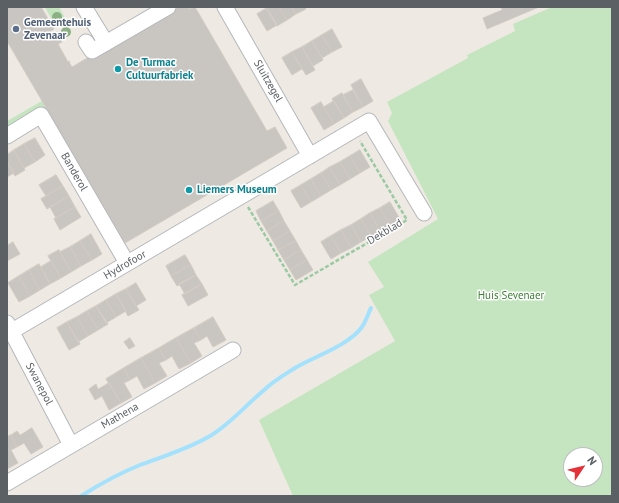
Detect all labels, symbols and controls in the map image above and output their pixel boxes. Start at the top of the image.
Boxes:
place label: Gemeentehuis Zevenaar [24,16,91,42]
marker: Gemeentehuis Zevenaar [11,24,21,34]
place label: De Turmac Cultuurfabriek [126,56,193,82]
street label: Sluitzegel [251,58,285,104]
marker: De Turmac Cultuurfabriek [113,64,123,74]
street label: Banderol [58,150,90,194]
place label: Liemers Museum [197,183,277,197]
marker: Liemers Museum [184,185,194,195]
street label: Dekblad [365,216,405,248]
street label: Hydrofoor [101,248,149,282]
park label: Huis Sevenaer [478,289,544,303]
street label: Swanepol [22,361,56,407]
street label: Mathena [99,400,141,432]
north arrow [563,447,603,487]
text: N [584,454,600,468]

